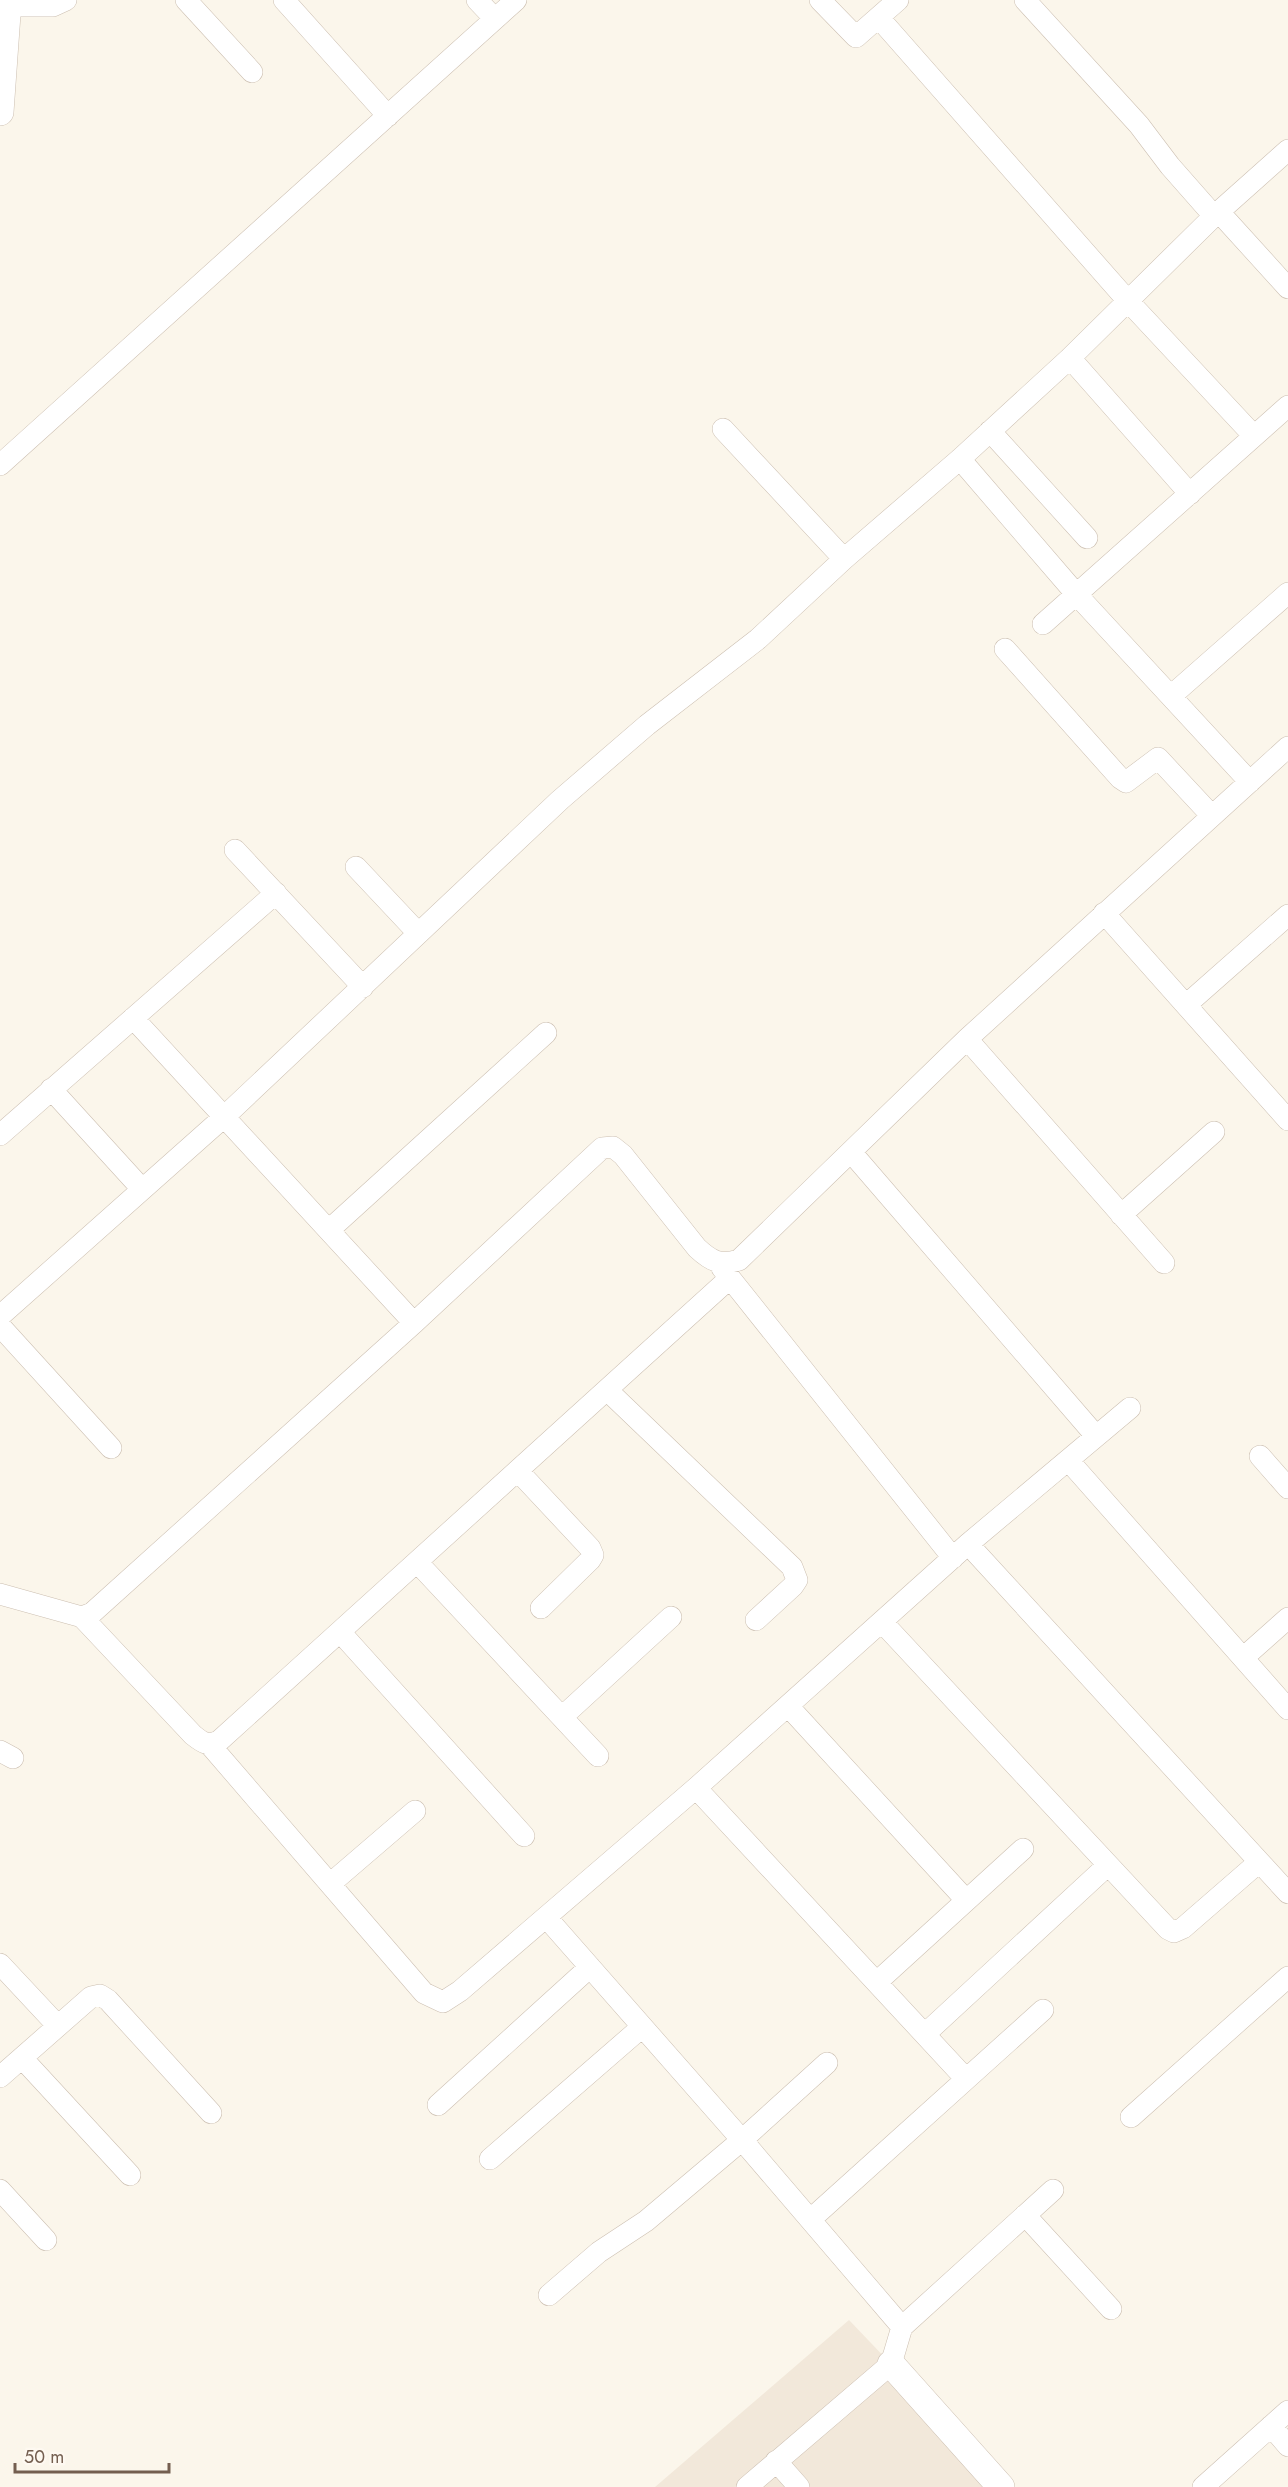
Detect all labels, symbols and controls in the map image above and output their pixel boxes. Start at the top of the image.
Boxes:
scale bar [15,2436,170,2474]
text: 50 m [24,2444,64,2470]

